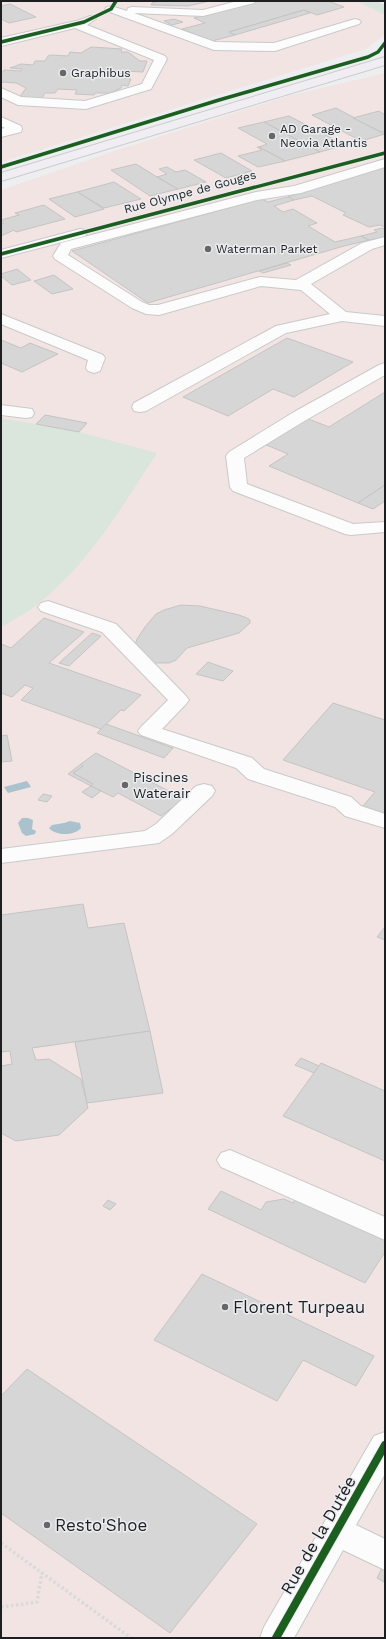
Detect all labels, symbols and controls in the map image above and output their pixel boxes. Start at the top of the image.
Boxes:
place label: Graphibus [71,66,131,80]
marker: Graphibus [58,68,68,78]
place label: AD Garage - Neovia Atlantis [280,122,367,150]
marker: AD Garage - Neovia Atlantis [267,131,277,141]
street label: Rue Olympe de Gouges [122,168,258,216]
place label: Waterman Parket [216,242,318,256]
marker: Waterman Parket [203,244,213,254]
place label: Piscines Waterair [133,769,191,801]
marker: Piscines Waterair [120,780,130,790]
place label: Florent Turpeau [233,1297,365,1317]
marker: Florent Turpeau [220,1302,230,1312]
street label: Rue de la Dutée [276,1472,360,1598]
place label: Resto'Shoe [55,1515,147,1535]
marker: Resto'Shoe [42,1520,52,1530]

